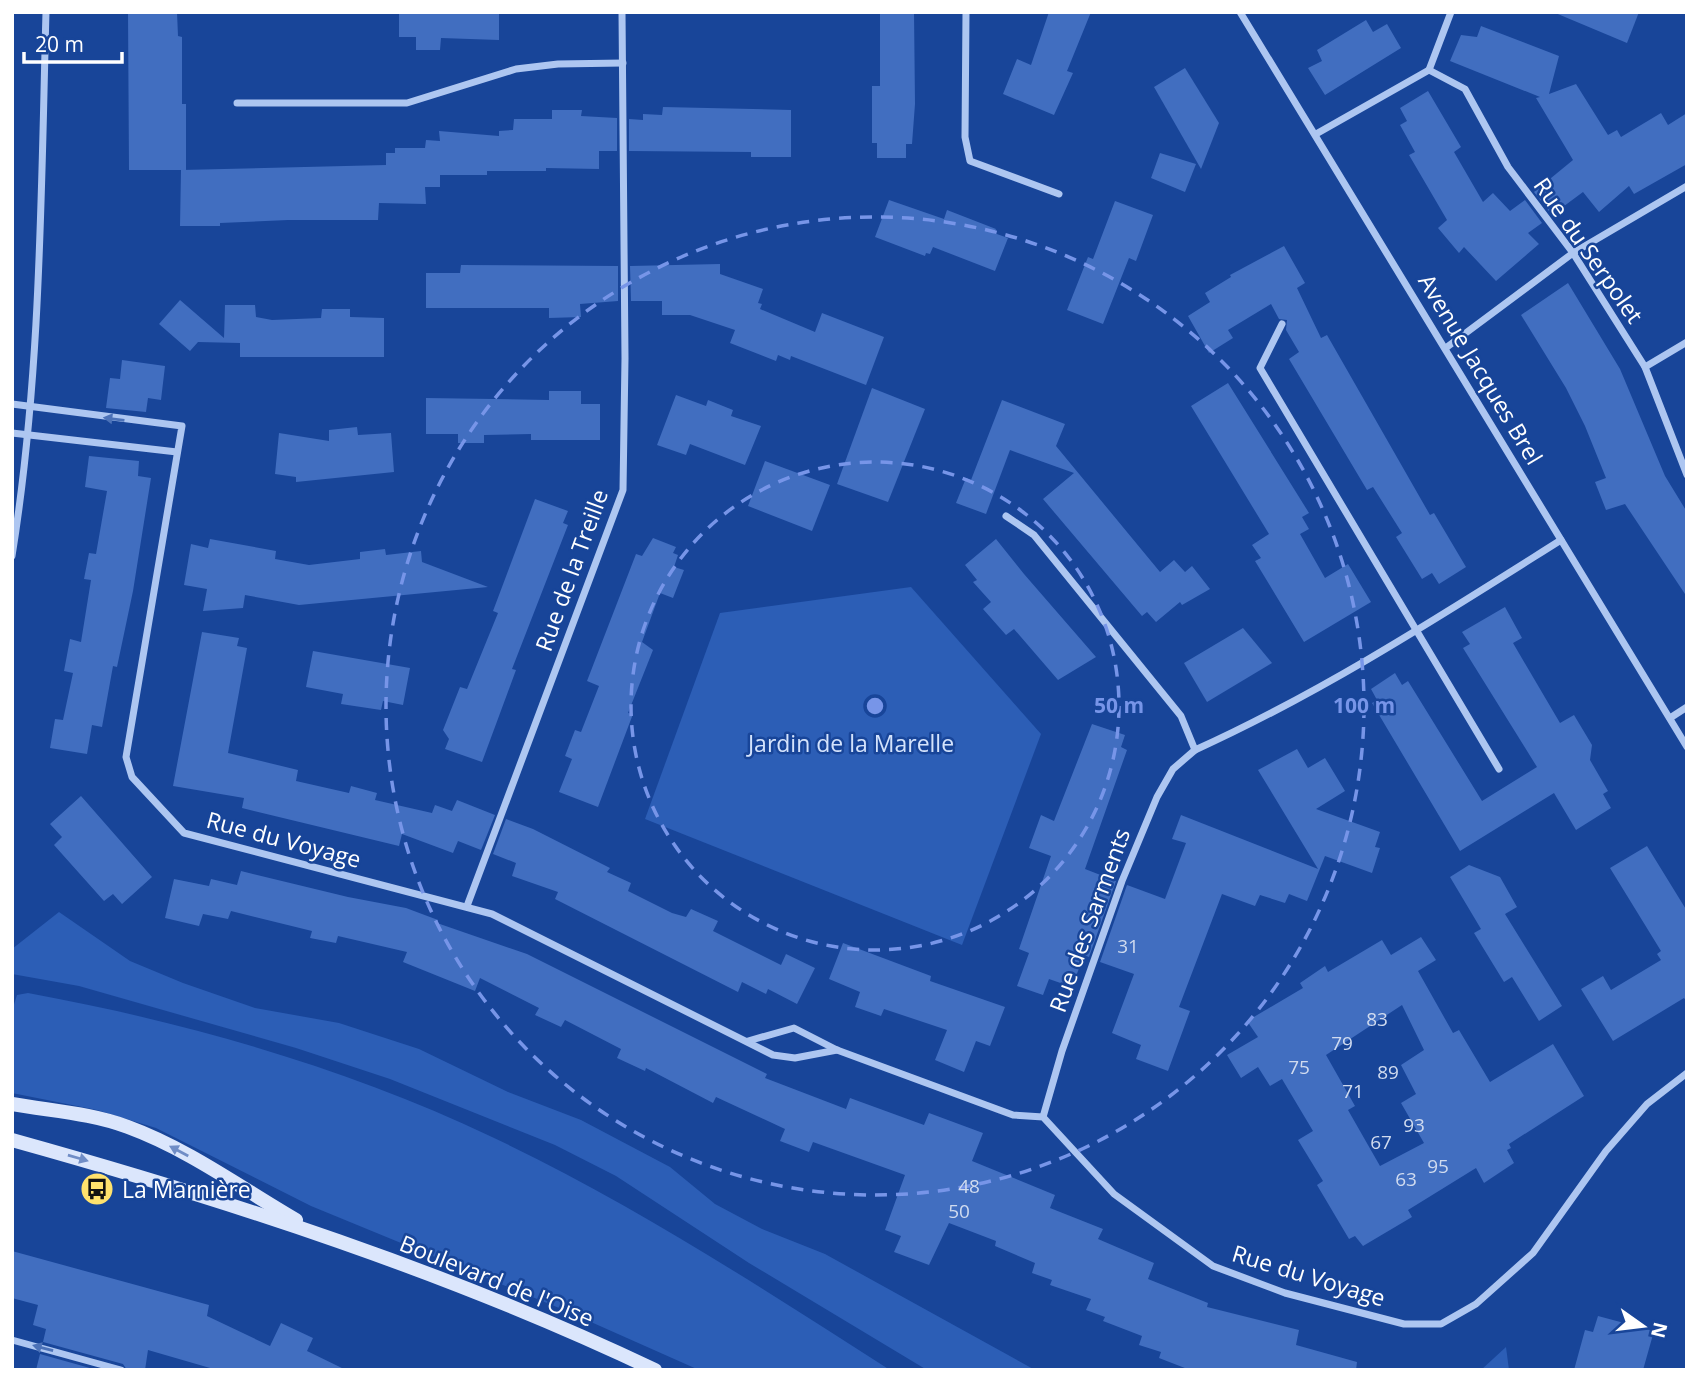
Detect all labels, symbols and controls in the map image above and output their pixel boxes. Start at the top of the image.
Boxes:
scale bar [24,21,122,65]
text: 20 m [35,30,84,58]
street label: Rue du Serpolet [1527,171,1651,329]
street label: Avenue Jacques Brel [1411,268,1551,470]
one-way arrow [103,413,125,424]
street label: Rue de la Treille [527,485,615,655]
text: 50 m [1094,691,1144,719]
text: 100 m [1333,691,1395,719]
centre of rings [863,694,887,718]
park label: Jardin de la Marelle [746,727,954,759]
street label: Rue du Voyage [203,803,365,875]
street label: Rue des Sarments [1041,824,1137,1016]
house number: 31 [1117,933,1139,959]
house number: 83 [1366,1006,1388,1032]
house number: 79 [1331,1030,1353,1056]
house number: 75 [1288,1054,1310,1080]
house number: 89 [1377,1059,1399,1085]
house number: 71 [1342,1078,1364,1104]
house number: 93 [1403,1112,1425,1138]
house number: 67 [1370,1129,1392,1155]
one-way arrow [169,1145,189,1156]
house number: 95 [1427,1153,1449,1179]
one-way arrow [68,1154,89,1164]
house number: 63 [1395,1166,1417,1192]
bus stop icon: La Marnière [78,1170,116,1208]
place label: La Marnière [122,1173,251,1205]
house number: 48 [958,1173,980,1199]
house number: 50 [948,1198,970,1224]
street label: Boulevard de l'Oise [395,1226,599,1334]
street label: Rue du Voyage [1228,1237,1390,1313]
north arrow [1608,1291,1678,1361]
text: N [1645,1319,1674,1341]
one-way arrow [32,1343,53,1353]

